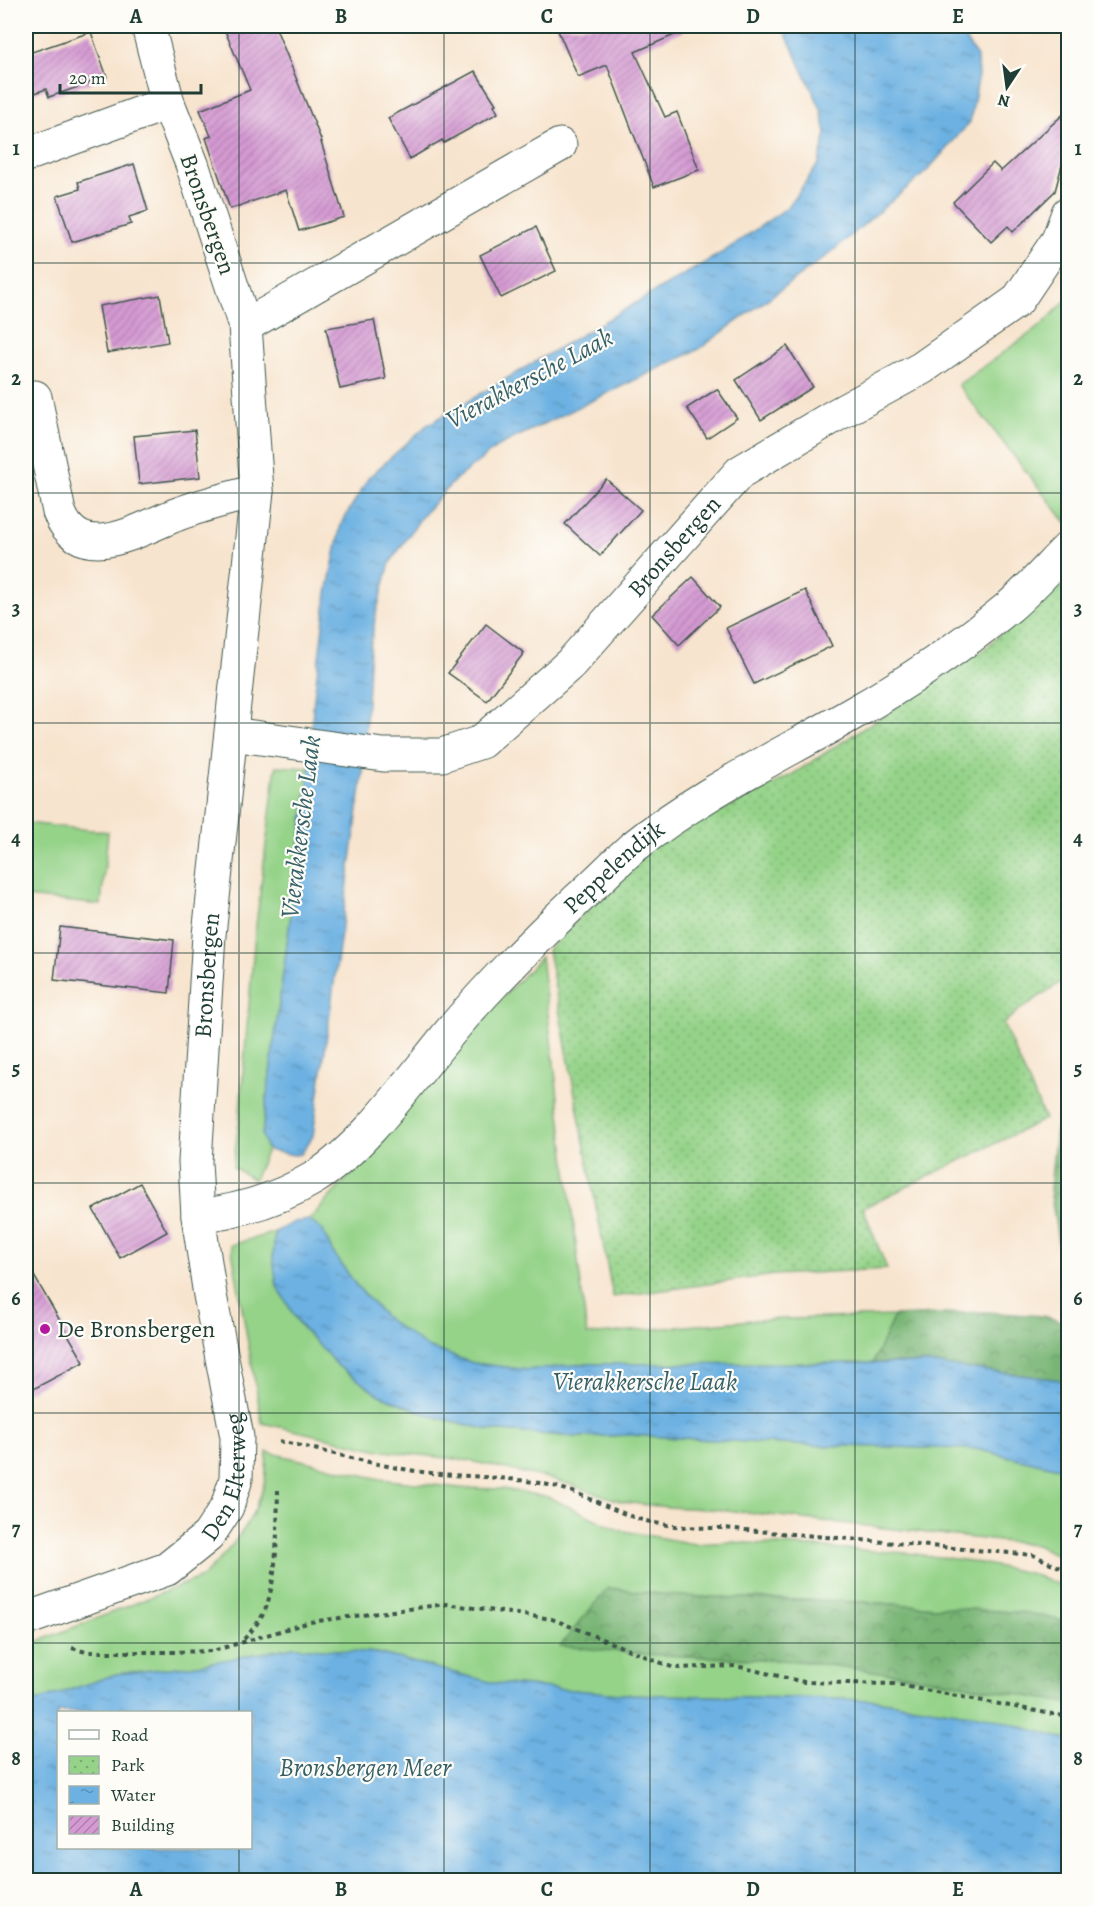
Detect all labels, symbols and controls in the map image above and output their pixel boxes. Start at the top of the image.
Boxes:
text: A [129,3,143,30]
text: B [335,3,347,30]
text: C [541,3,553,30]
text: D [746,3,760,30]
text: E [952,3,964,30]
scale bar [60,57,201,95]
north arrow [977,57,1037,117]
text: 20 m [69,66,106,90]
text: N [995,89,1012,113]
text: 1 [12,135,20,162]
text: 1 [1074,135,1082,162]
street label: Bronsbergen [172,149,244,279]
water label: Vierakkersche Laak [440,320,619,437]
text: 2 [11,365,21,392]
text: 2 [1073,365,1083,392]
street label: Bronsbergen [620,489,728,604]
text: 3 [12,595,20,622]
text: 3 [1074,595,1082,622]
water label: Vierakkersche Laak [272,733,329,921]
street label: Peppelendijk [556,813,671,921]
text: 4 [11,825,21,852]
text: 4 [1073,825,1083,852]
street label: Bronsbergen [187,911,227,1039]
text: 5 [12,1055,20,1082]
text: 5 [1074,1055,1082,1082]
text: 6 [11,1285,21,1312]
text: 6 [1073,1285,1083,1312]
place label: De Bronsbergen [57,1313,215,1345]
marker: De Bronsbergen [38,1322,52,1336]
water label: Vierakkersche Laak [553,1364,737,1399]
street label: Den Elterweg [193,1410,253,1547]
text: 7 [12,1515,21,1542]
text: 7 [1074,1515,1083,1542]
legend [57,1711,252,1849]
text: Road [111,1723,149,1747]
text: 8 [11,1745,21,1772]
text: 8 [1073,1745,1083,1772]
water label: Bronsbergen Meer [279,1750,452,1785]
text: Park [111,1753,145,1777]
text: Water [110,1783,156,1807]
text: Building [111,1813,175,1837]
text: A [129,1876,143,1903]
text: B [335,1876,347,1903]
text: C [541,1876,553,1903]
text: D [746,1876,760,1903]
text: E [952,1876,964,1903]

